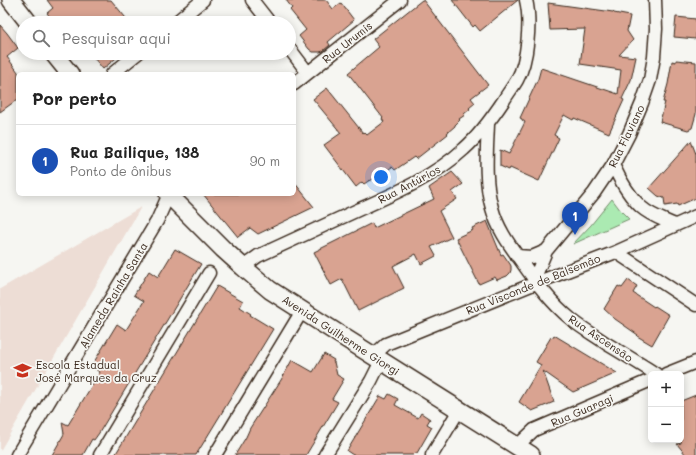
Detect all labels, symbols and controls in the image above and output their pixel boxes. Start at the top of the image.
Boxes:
search box [16,16,296,60]
street label: Rua Urumis [319,18,375,66]
icon: search [30,27,52,49]
text: Pesquisar aqui [62,28,171,48]
text: Por perto [32,87,116,109]
street label: Rua Flaviano [604,102,648,170]
text: Rua Bailique, 138 [70,142,199,162]
text: 1 [42,152,48,169]
text: 90 m [250,152,280,169]
street label: Rua Antúrios [375,161,443,207]
text: Ponto de ônibus [70,162,172,179]
your location [371,167,391,187]
pin: 1 [562,202,588,235]
street label: Alameda Rainha Santa [75,239,151,351]
street label: Rua Visconde de Balsemão [464,250,603,318]
street label: Avenida Guilherme Giorgi [279,291,403,379]
street label: Rua Ascensão [566,311,636,365]
place label: Escola Estadual José Marques da Cruz [36,357,157,385]
school or university icon: Escola Estadual José Marques da Cruz [13,360,33,380]
map controls [648,371,684,443]
button: + [648,371,684,407]
street label: Rua Guaragi [548,390,616,430]
button: − [648,407,684,443]

